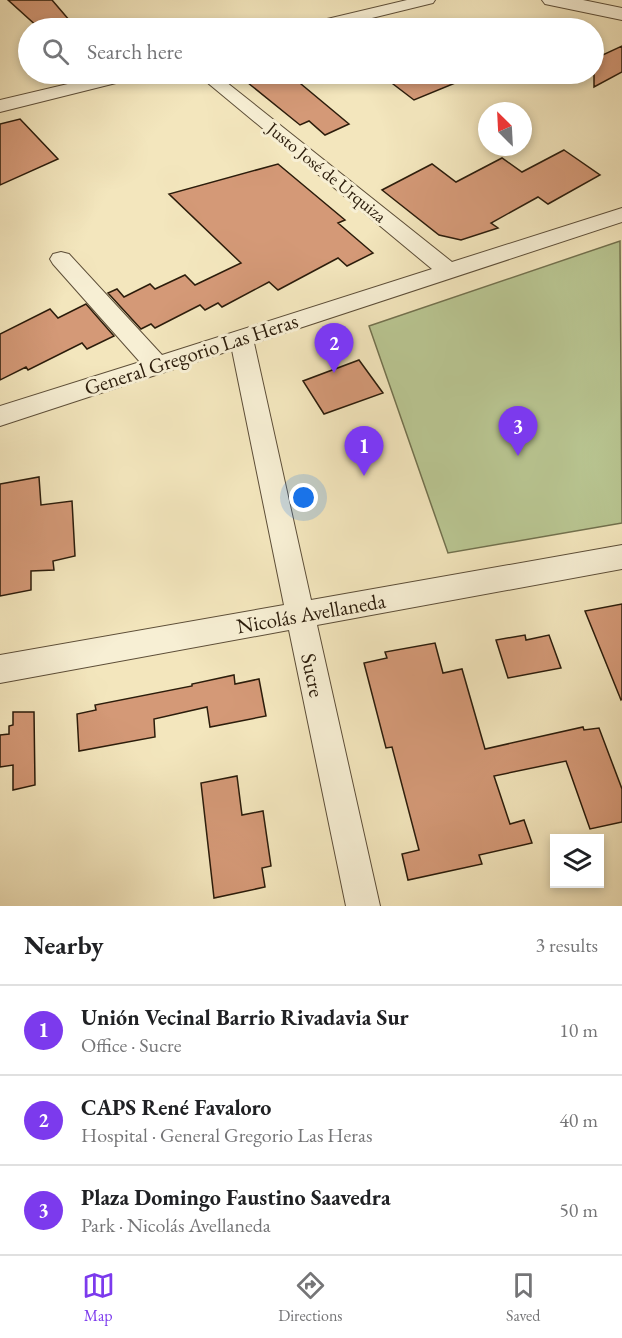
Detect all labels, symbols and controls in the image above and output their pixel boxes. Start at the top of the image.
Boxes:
search box [18,18,604,84]
icon: search [39,35,72,68]
text: Search here [87,37,182,66]
north arrow [478,102,532,156]
street label: Justo José de Urquiza [261,115,392,228]
street label: General Gregorio Las Heras [81,307,302,401]
pin: 2 [314,324,354,373]
pin: 3 [498,406,538,456]
pin: 1 [344,426,384,476]
your location [289,483,318,512]
street label: Nicolás Avellaneda [234,587,388,639]
street label: Sucre [295,651,331,699]
map controls [550,834,604,888]
button: layers [550,834,604,888]
text: Nearby [24,928,104,962]
text: 3 results [535,932,598,958]
text: Unión Vecinal Barrio Rivadavia Sur [81,1003,409,1032]
text: 1 [38,1017,49,1043]
text: 10 m [559,1017,598,1043]
text: Office · Sucre [81,1032,181,1058]
text: CAPS René Favaloro [81,1093,271,1122]
text: 2 [38,1107,49,1133]
text: 40 m [559,1107,598,1133]
text: Hospital · General Gregorio Las Heras [81,1122,372,1148]
text: Plaza Domingo Faustino Saavedra [81,1183,391,1212]
text: 3 [38,1197,49,1223]
text: 50 m [559,1197,598,1223]
text: Park · Nicolás Avellaneda [81,1212,271,1238]
tab: Map [82,1269,115,1326]
tab: Directions [278,1269,343,1326]
tab: Saved [506,1269,540,1326]

